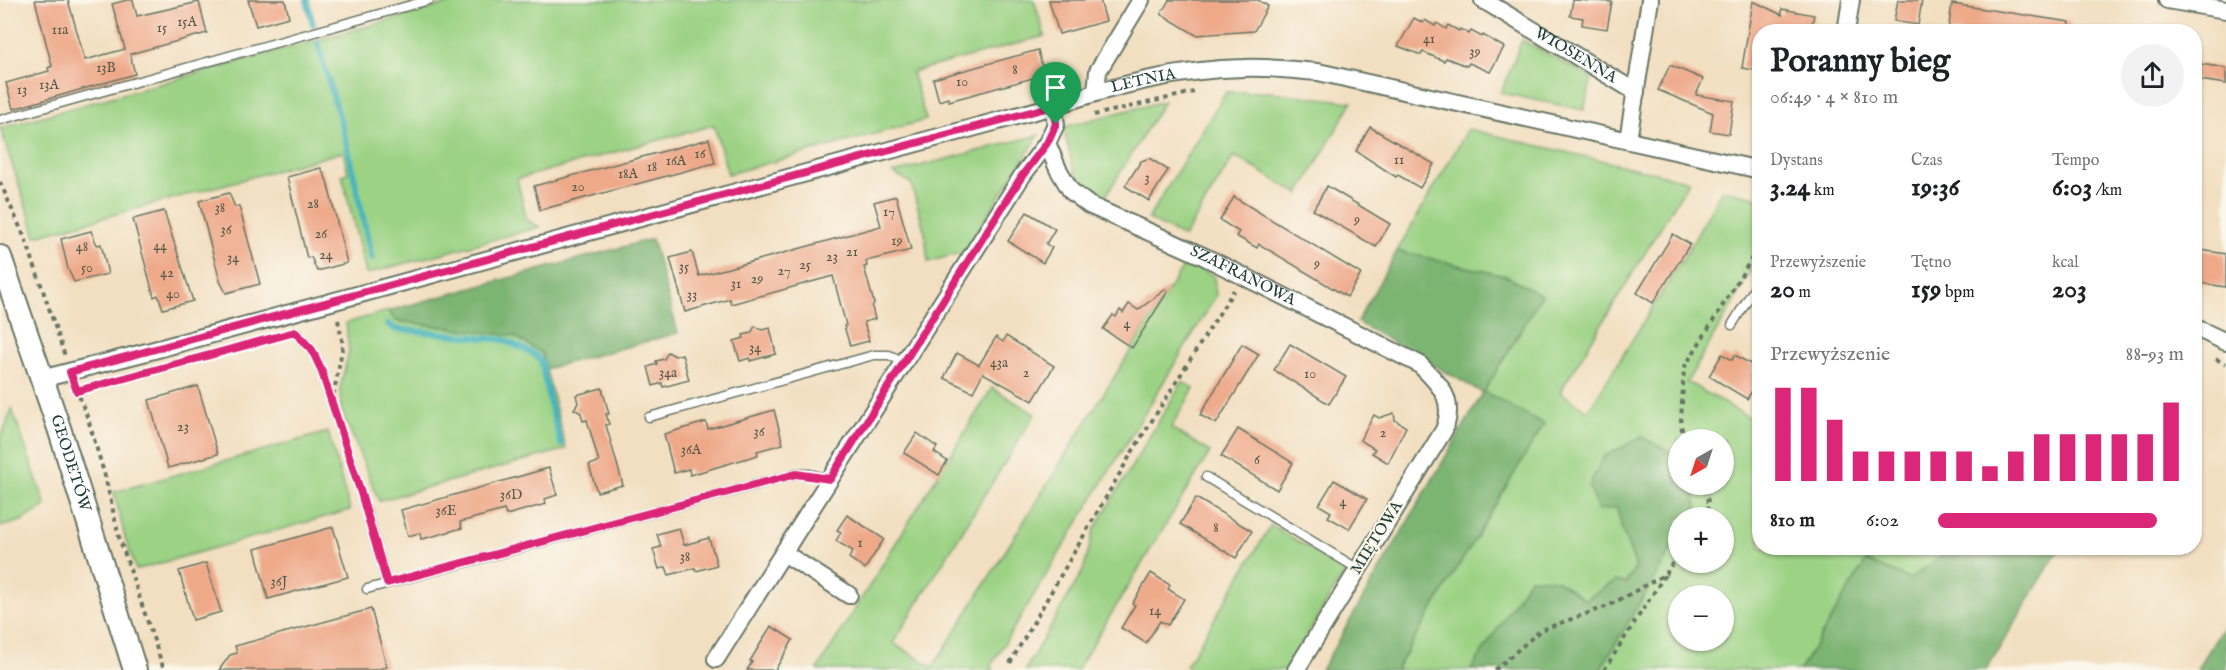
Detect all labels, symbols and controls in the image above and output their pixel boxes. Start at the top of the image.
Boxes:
house number: 15A [177,13,197,31]
house number: 15 [157,19,167,37]
house number: 11a [52,21,69,39]
street label: WIOSENNA [1531,23,1621,89]
house number: 41 [1423,30,1435,48]
text: Poranny bieg [1770,41,1950,83]
house number: 39 [1469,43,1481,61]
button: share [2121,44,2184,107]
house number: 13B [96,59,116,77]
house number: 8 [1012,61,1018,79]
pin [1030,62,1081,124]
street label: LETNIA [1109,64,1179,98]
icon: arrive [1039,71,1072,104]
house number: 10 [956,73,968,91]
house number: 13A [39,76,59,94]
house number: 13 [17,81,27,99]
text: 06:49 · 4 × 810 m [1770,85,1898,110]
house number: 16 [694,145,707,163]
house number: 11 [1394,151,1404,169]
text: Dystans [1770,151,1823,171]
text: Czas [1911,151,1942,171]
text: Tempo [2052,151,2099,171]
house number: 16A [666,152,687,170]
house number: 18 [647,158,657,176]
house number: 18A [618,165,639,183]
house number: 3 [1144,169,1150,187]
text: 3.24 [1770,171,1810,204]
text: 19:36 [1911,171,1960,204]
text: 6:03 [2052,171,2092,204]
house number: 20 [571,178,585,196]
text: km [1810,181,1835,201]
text: /km [2092,181,2122,201]
house number: 28 [307,195,319,213]
house number: 38 [215,199,225,217]
house number: 17 [883,203,895,221]
house number: 9 [1353,211,1360,229]
house number: 36 [220,221,233,239]
house number: 26 [315,225,328,243]
house number: 19 [891,232,903,250]
house number: 44 [153,237,167,255]
house number: 48 [76,238,88,256]
street label: SZAFRANOWA [1187,242,1300,311]
house number: 21 [846,243,858,261]
house number: 24 [319,246,333,264]
house number: 23 [826,248,838,266]
house number: 34 [227,249,239,267]
text: Przewyższenie [1770,253,1866,273]
text: Tętno [1911,253,1951,273]
text: kcal [2052,253,2079,273]
house number: 9 [1313,255,1320,273]
house number: 25 [799,256,811,274]
house number: 35 [679,258,689,276]
house number: 50 [81,259,93,277]
house number: 27 [778,262,790,280]
house number: 42 [160,264,174,282]
house number: 29 [751,270,763,288]
text: 20 [1770,273,1795,306]
text: 159 [1911,273,1941,306]
text: 203 [2052,273,2087,306]
house number: 31 [731,275,741,293]
text: m [1795,283,1811,303]
text: bpm [1941,283,1975,303]
house number: 40 [166,285,180,303]
house number: 33 [687,286,697,304]
house number: 4 [1124,315,1131,333]
house number: 34 [749,339,761,357]
text: Przewyższenie [1770,342,1890,367]
text: 88–93 m [2126,342,2184,367]
house number: 43a [990,354,1009,372]
house number: 34a [659,364,678,382]
house number: 2 [1023,364,1030,382]
house number: 10 [1304,365,1316,383]
street label: GEODETÓW [45,412,95,515]
house number: 23 [177,418,189,436]
house number: 36 [753,423,766,441]
house number: 2 [1380,424,1387,442]
north arrow [1668,429,1734,495]
map controls [1668,429,1734,651]
house number: 36A [681,441,702,459]
house number: 6 [1254,451,1261,469]
house number: 36D [500,486,522,504]
house number: 4 [1340,493,1347,511]
street label: MIĘTOWA [1346,496,1408,579]
house number: 36E [436,502,457,520]
button: + [1668,507,1734,573]
text: 810 m [1770,508,1815,533]
text: 6:02 [1866,508,1899,533]
house number: 8 [1213,519,1219,537]
house number: 1 [857,534,863,552]
house number: 38 [680,548,690,566]
house number: 36J [271,573,288,591]
button: − [1668,585,1734,651]
house number: 14 [1149,602,1161,620]

